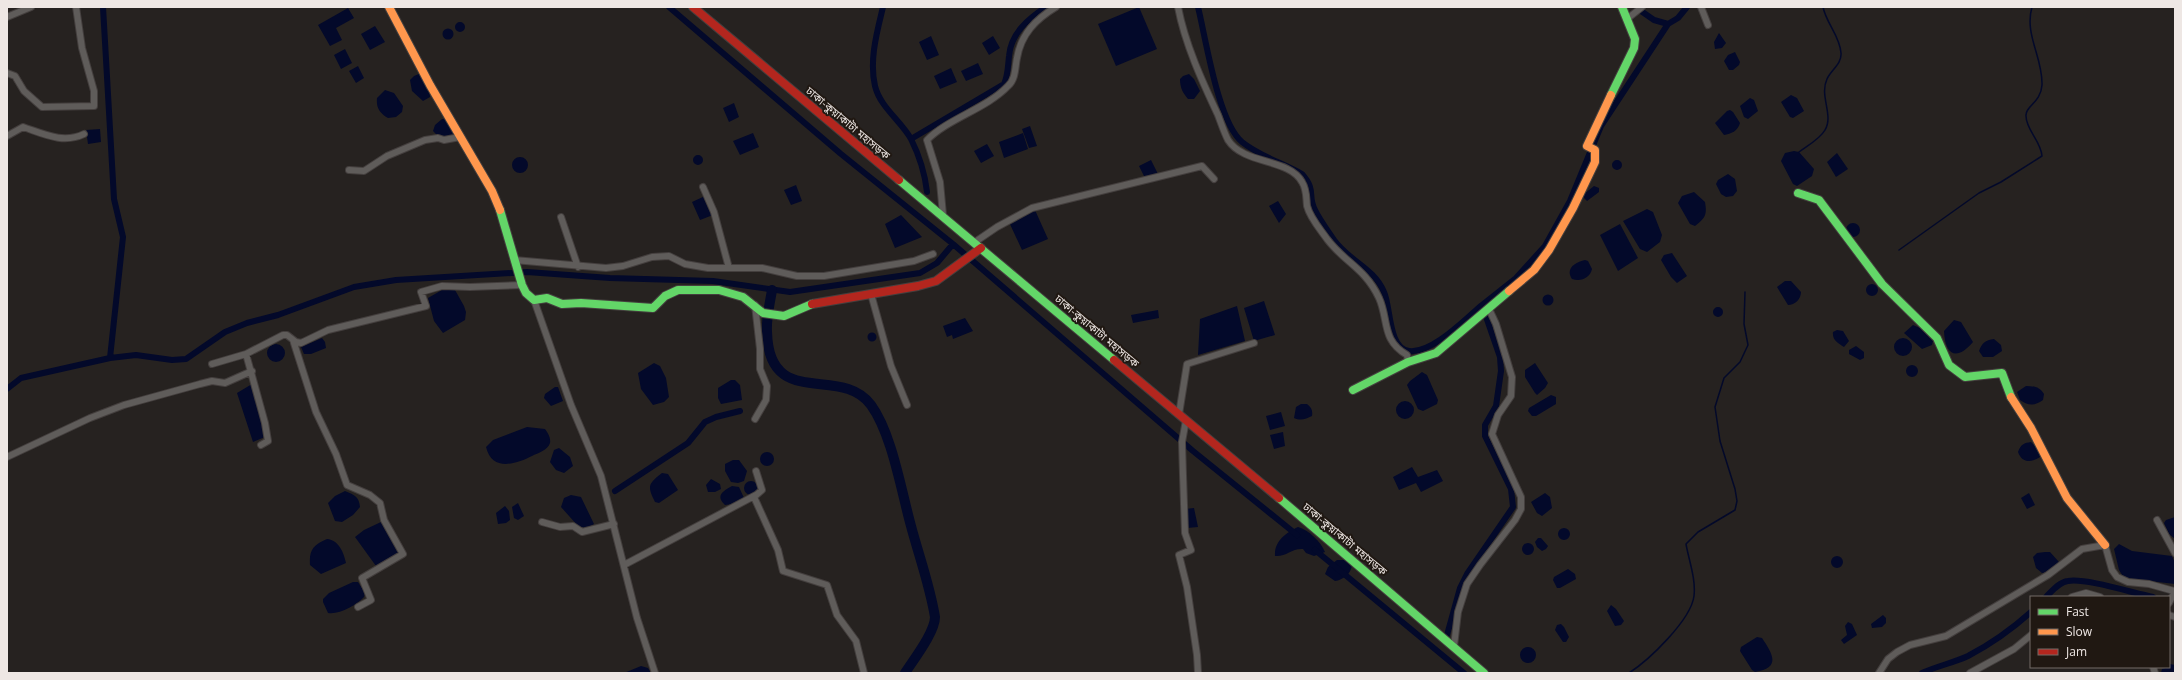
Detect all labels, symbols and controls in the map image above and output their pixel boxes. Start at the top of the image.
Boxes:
street label: ঢাকা-কুয়াকাটা মহাসড়ক [802,82,894,162]
street label: ঢাকা-কুয়াকাটা মহাসড়ক [1051,290,1143,370]
street label: ঢাকা-কুয়াকাটা মহাসড়ক [1299,498,1391,578]
legend [2030,596,2170,668]
text: Fast [2066,603,2089,620]
text: Slow [2066,623,2093,640]
text: Jam [2065,643,2087,660]

